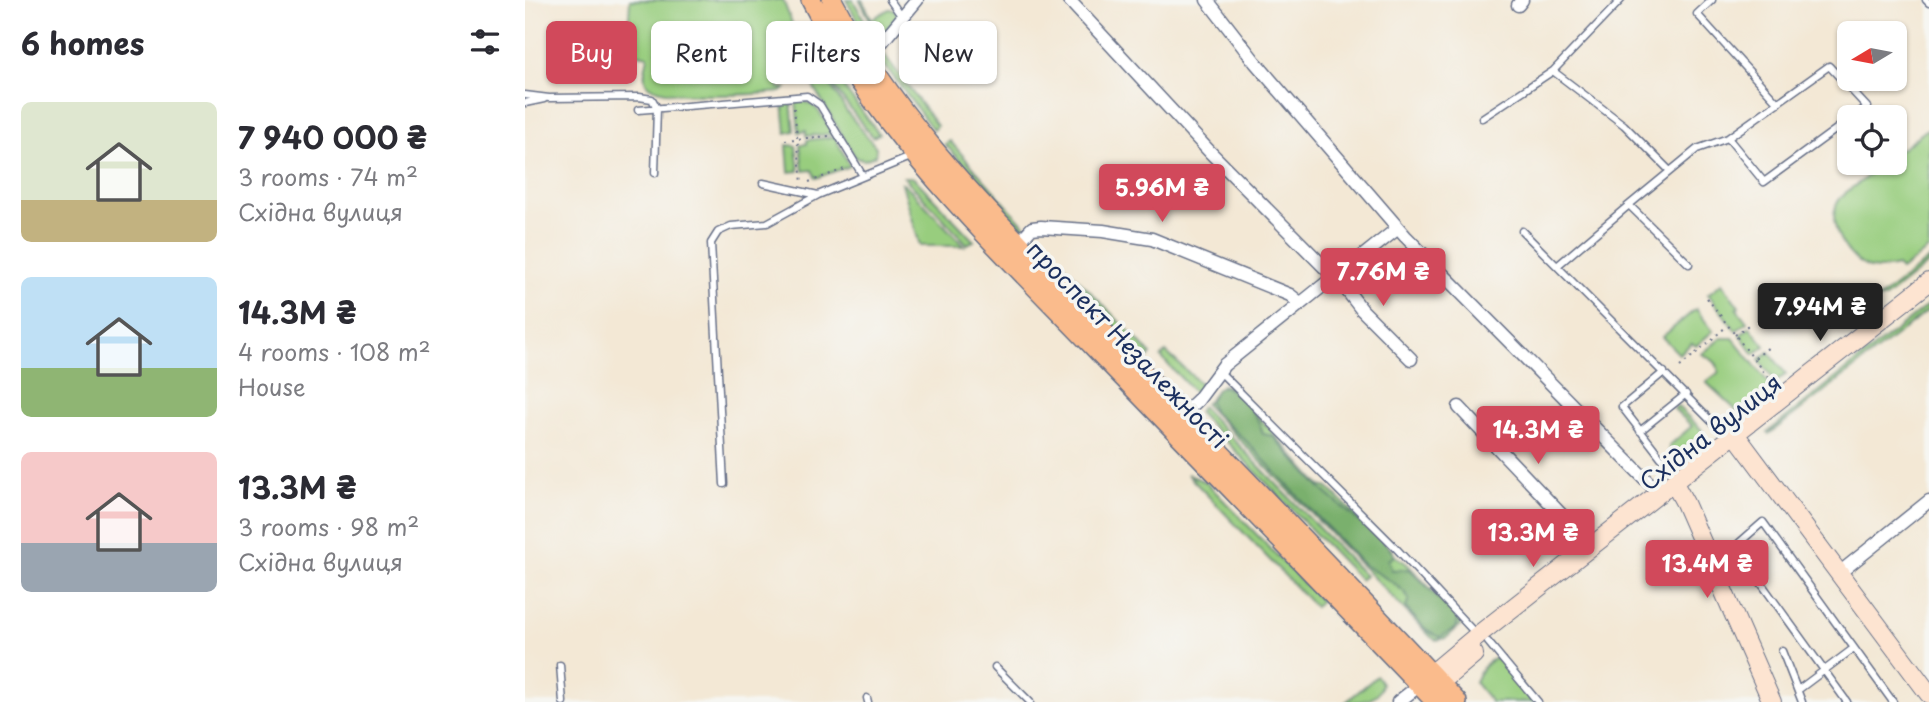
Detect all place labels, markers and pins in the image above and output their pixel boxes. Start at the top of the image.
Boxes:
pin: 5.96M ₴ [1097,164,1227,224]
pin: 7.76M ₴ [1318,248,1448,308]
pin: 7.94M ₴ [1755,284,1885,343]
pin: 14.3M ₴ [1473,406,1603,466]
pin: 13.3M ₴ [1468,510,1598,569]
pin: 13.4M ₴ [1642,540,1772,600]

